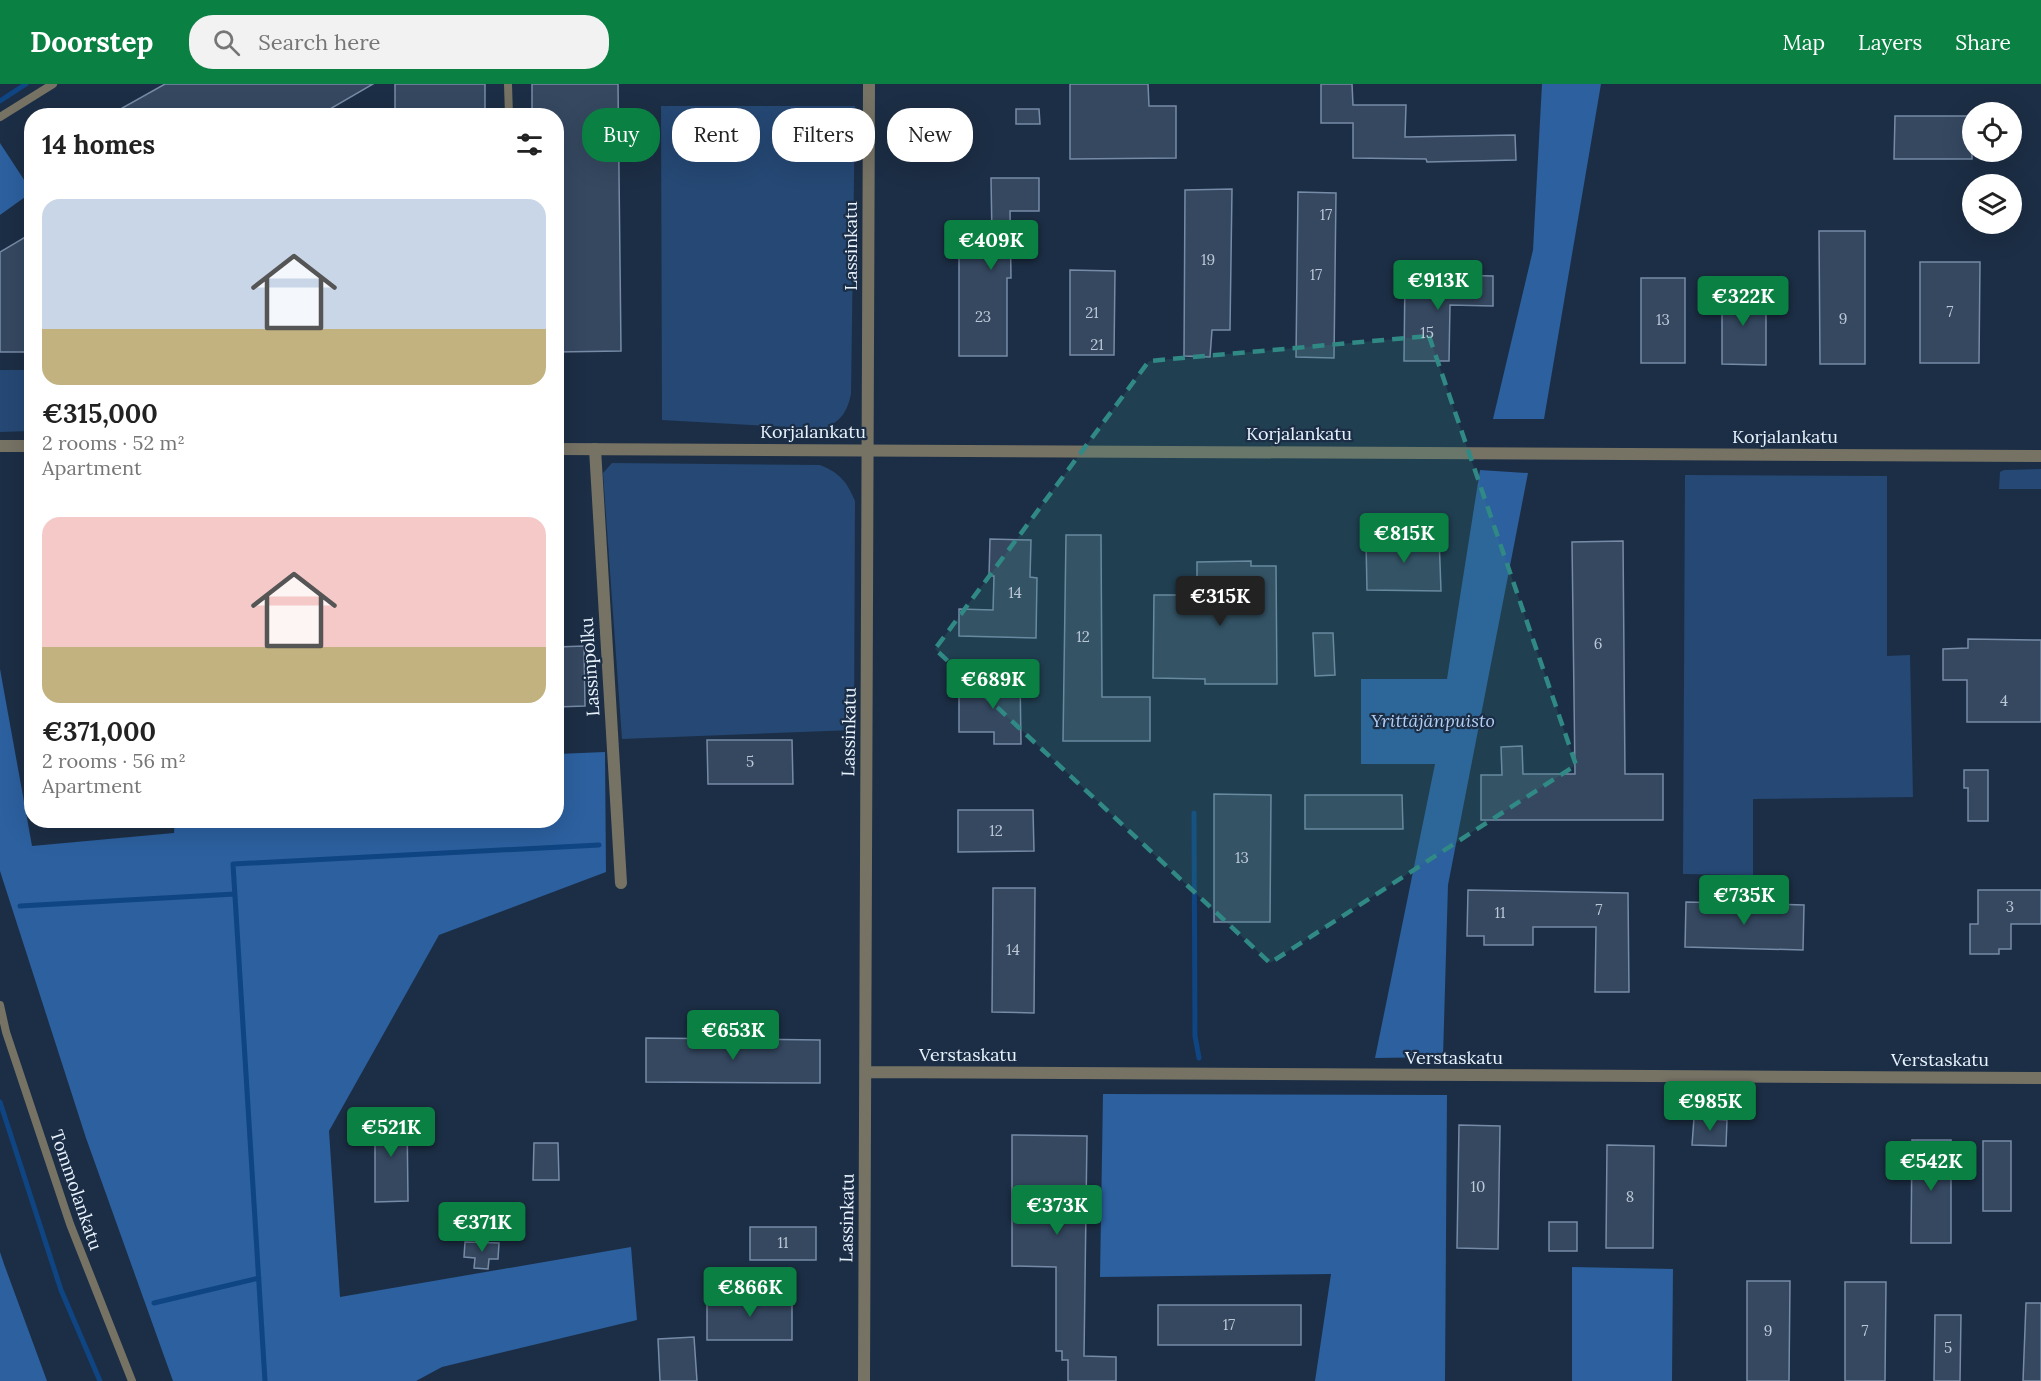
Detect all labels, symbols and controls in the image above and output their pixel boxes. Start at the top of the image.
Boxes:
search box [189,15,609,69]
text: Doorstep [30,24,153,60]
icon: search [210,26,243,59]
text: Search here [258,28,380,56]
text: Map [1782,29,1825,56]
text: Layers [1858,29,1922,56]
text: Share [1955,29,2011,56]
map controls [1962,102,2022,234]
button: locate [1962,102,2022,162]
chip: Buy [582,108,660,162]
chip: Rent [672,108,760,162]
chip: Filters [772,108,875,162]
chip: New [887,108,973,162]
text: 14 homes [42,128,155,161]
icon: filters [513,128,546,161]
button: layers [1962,174,2022,234]
street label: Lassinkatu [839,201,862,291]
house number: 17 [1320,205,1332,224]
pin: €409K [949,220,1033,271]
text: €409K [958,227,1024,252]
icon: home [240,238,348,346]
house number: 19 [1201,250,1215,269]
pin: €913K [1396,260,1480,311]
house number: 17 [1310,265,1322,284]
text: €913K [1407,267,1469,292]
pin: €322K [1701,276,1785,327]
text: €322K [1712,283,1774,308]
house number: 7 [1947,302,1954,321]
house number: 21 [1085,303,1099,322]
house number: 23 [975,307,991,326]
house number: 9 [1839,309,1847,328]
house number: 13 [1656,310,1670,329]
house number: 15 [1420,323,1434,342]
house number: 21 [1090,335,1104,354]
text: €315,000 [42,397,158,430]
street label: Korjalankatu [760,420,866,443]
street label: Korjalankatu [1246,422,1352,445]
street label: Korjalankatu [1732,425,1838,448]
text: 2 rooms · 52 m² [42,430,185,455]
text: Apartment [42,455,142,480]
pin: €815K [1362,513,1446,564]
text: €815K [1374,520,1434,545]
icon: home [240,556,348,664]
pin: €315K [1178,576,1262,627]
house number: 14 [1008,583,1022,602]
text: €315K [1190,583,1250,608]
street label: Lassinpolku [575,616,604,717]
house number: 12 [1076,627,1090,646]
house number: 6 [1594,634,1602,653]
pin: €689K [951,659,1035,710]
text: €689K [961,666,1025,691]
street label: Lassinkatu [836,687,861,777]
house number: 4 [2000,691,2008,710]
park label: Yrittäjänpuisto [1371,709,1495,732]
text: €371,000 [42,715,156,748]
text: 2 rooms · 56 m² [42,748,186,773]
house number: 5 [746,752,754,771]
text: Apartment [42,773,142,798]
house number: 12 [989,821,1003,840]
house number: 13 [1235,848,1249,867]
pin: €735K [1702,875,1786,926]
text: €735K [1713,882,1775,907]
house number: 3 [2006,897,2014,916]
house number: 7 [1596,900,1603,919]
house number: 11 [1495,903,1505,922]
house number: 14 [1006,940,1020,959]
pin: €653K [691,1010,775,1061]
text: €653K [701,1017,765,1042]
street label: Verstaskatu [918,1043,1017,1066]
street label: Verstaskatu [1404,1046,1503,1069]
street label: Verstaskatu [1890,1048,1989,1071]
pin: €985K [1668,1081,1752,1132]
text: €985K [1678,1088,1742,1113]
pin: €521K [349,1107,433,1158]
text: €521K [361,1114,421,1139]
street label: Tommolankatu [45,1127,108,1253]
pin: €542K [1889,1141,1973,1192]
text: €542K [1899,1148,1963,1173]
street label: Lassinkatu [834,1173,859,1263]
house number: 10 [1471,1177,1485,1196]
pin: €373K [1015,1185,1099,1236]
house number: 8 [1626,1187,1634,1206]
text: €373K [1026,1192,1088,1217]
pin: €371K [440,1202,524,1253]
text: €371K [452,1209,512,1234]
house number: 11 [778,1233,788,1252]
pin: €866K [708,1267,792,1318]
text: €866K [718,1274,782,1299]
house number: 17 [1223,1315,1235,1334]
house number: 9 [1764,1321,1772,1340]
house number: 7 [1862,1321,1869,1340]
house number: 5 [1944,1338,1952,1357]

